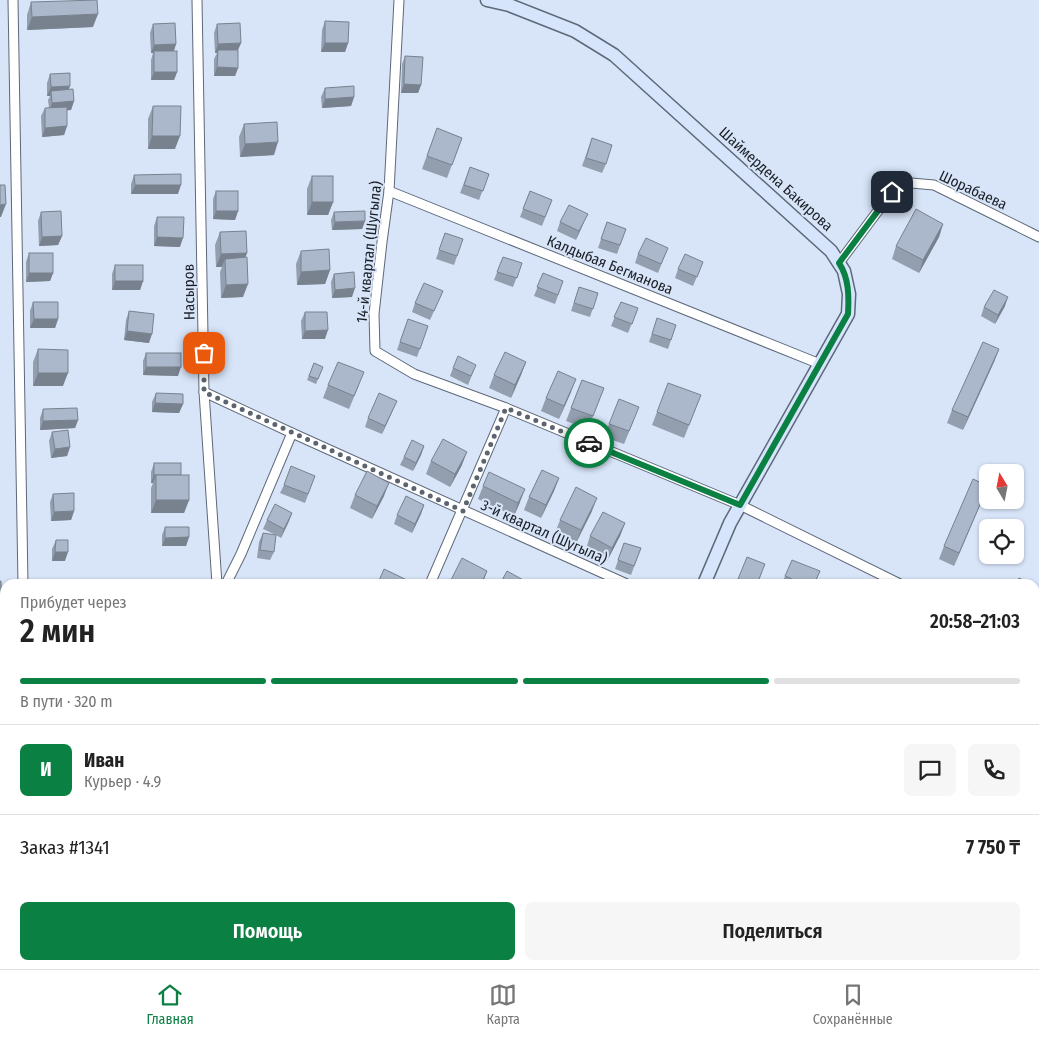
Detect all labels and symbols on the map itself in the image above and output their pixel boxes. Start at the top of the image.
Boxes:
street label: Шаймердена Бакирова [715,123,837,235]
street label: Шорабаева [936,167,1010,213]
pin [871,171,913,213]
street label: 14-й квартал (Шугыла) [353,180,385,324]
street label: Калдыбая Бегманова [544,231,676,299]
street label: Насыров [180,264,198,320]
pin [183,332,225,374]
courier [564,418,614,468]
north arrow [979,464,1024,509]
street label: 3-й квартал (Шугыла) [478,496,610,568]

